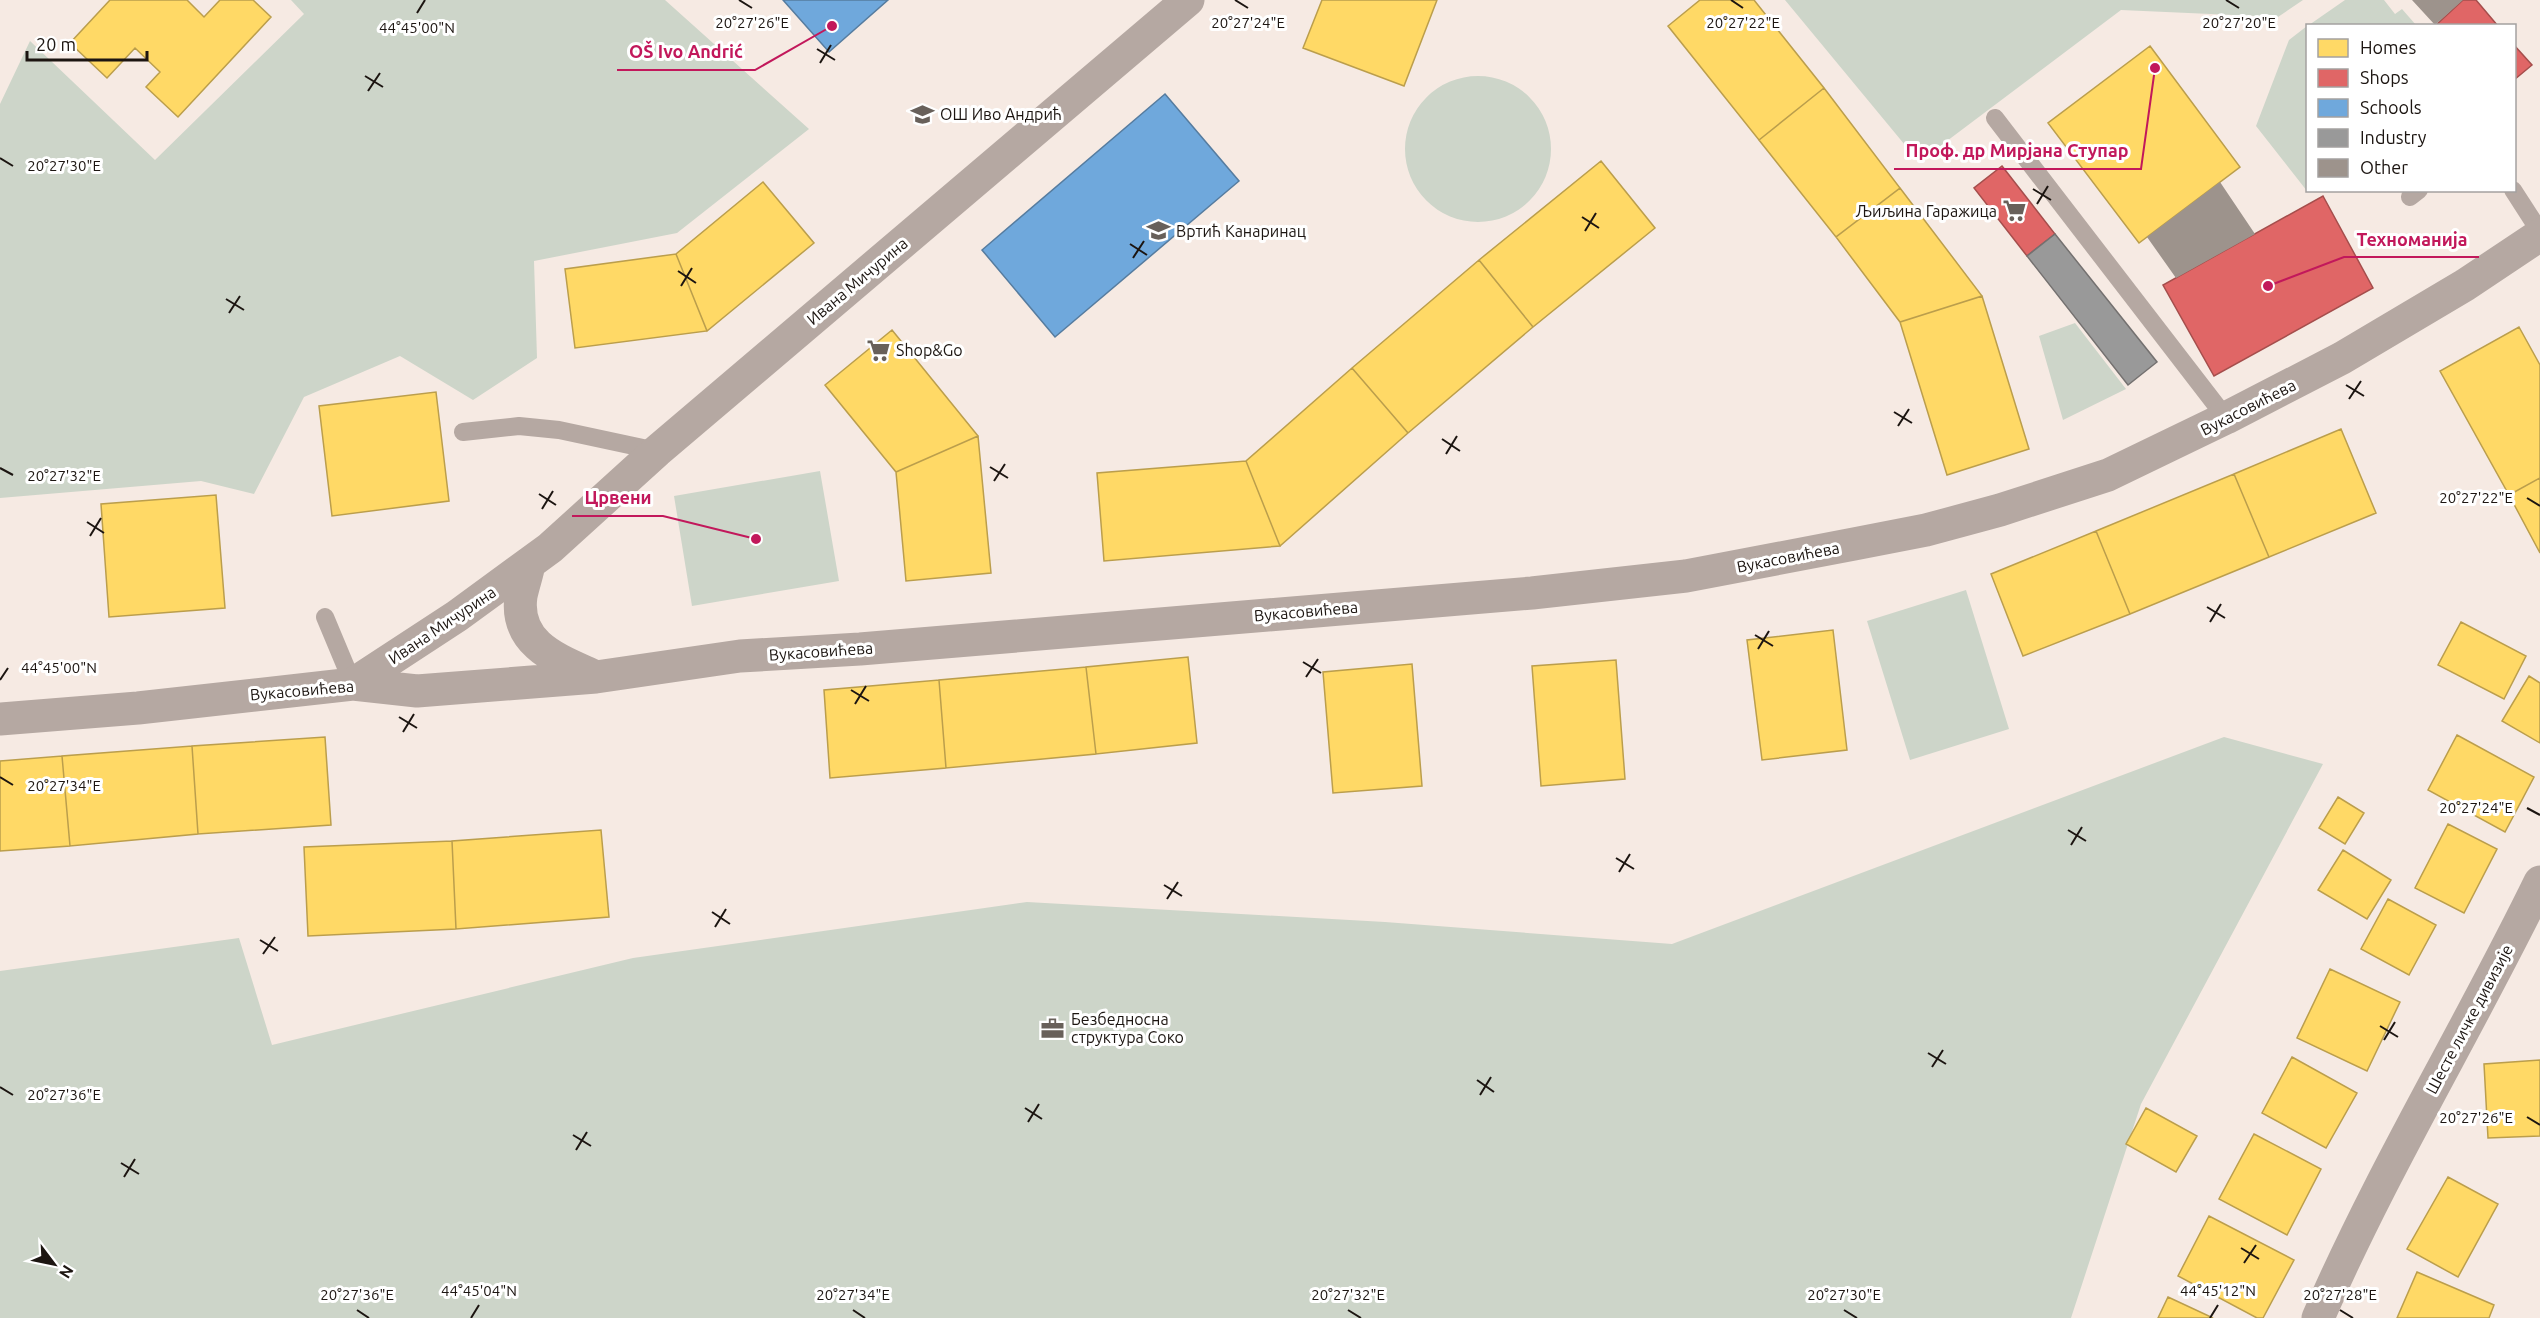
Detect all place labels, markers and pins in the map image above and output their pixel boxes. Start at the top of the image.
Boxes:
callout: OŠ Ivo Andrić [617,34,755,70]
school or university icon: ОШ Иво Андрић [909,101,935,127]
place label: ОШ Иво Андрић [940,105,1062,123]
callout: Проф. др Мирјана Ступар [1894,133,2141,169]
supermarket icon: Љиљина Гаражица [2002,198,2028,224]
place label: Љиљина Гаражица [1855,202,1997,220]
school or university icon: Вртић Канаринац [1145,218,1171,244]
callout: Техноманија [2344,221,2479,257]
place label: Вртић Канаринац [1176,222,1306,240]
supermarket icon: Shop&Go [865,337,891,363]
place label: Shop&Go [896,341,963,359]
callout: Црвени [572,480,663,516]
place label: Безбедносна структура Соко [1071,1010,1184,1046]
office icon: Безбедносна структура Соко [1040,1015,1066,1041]

